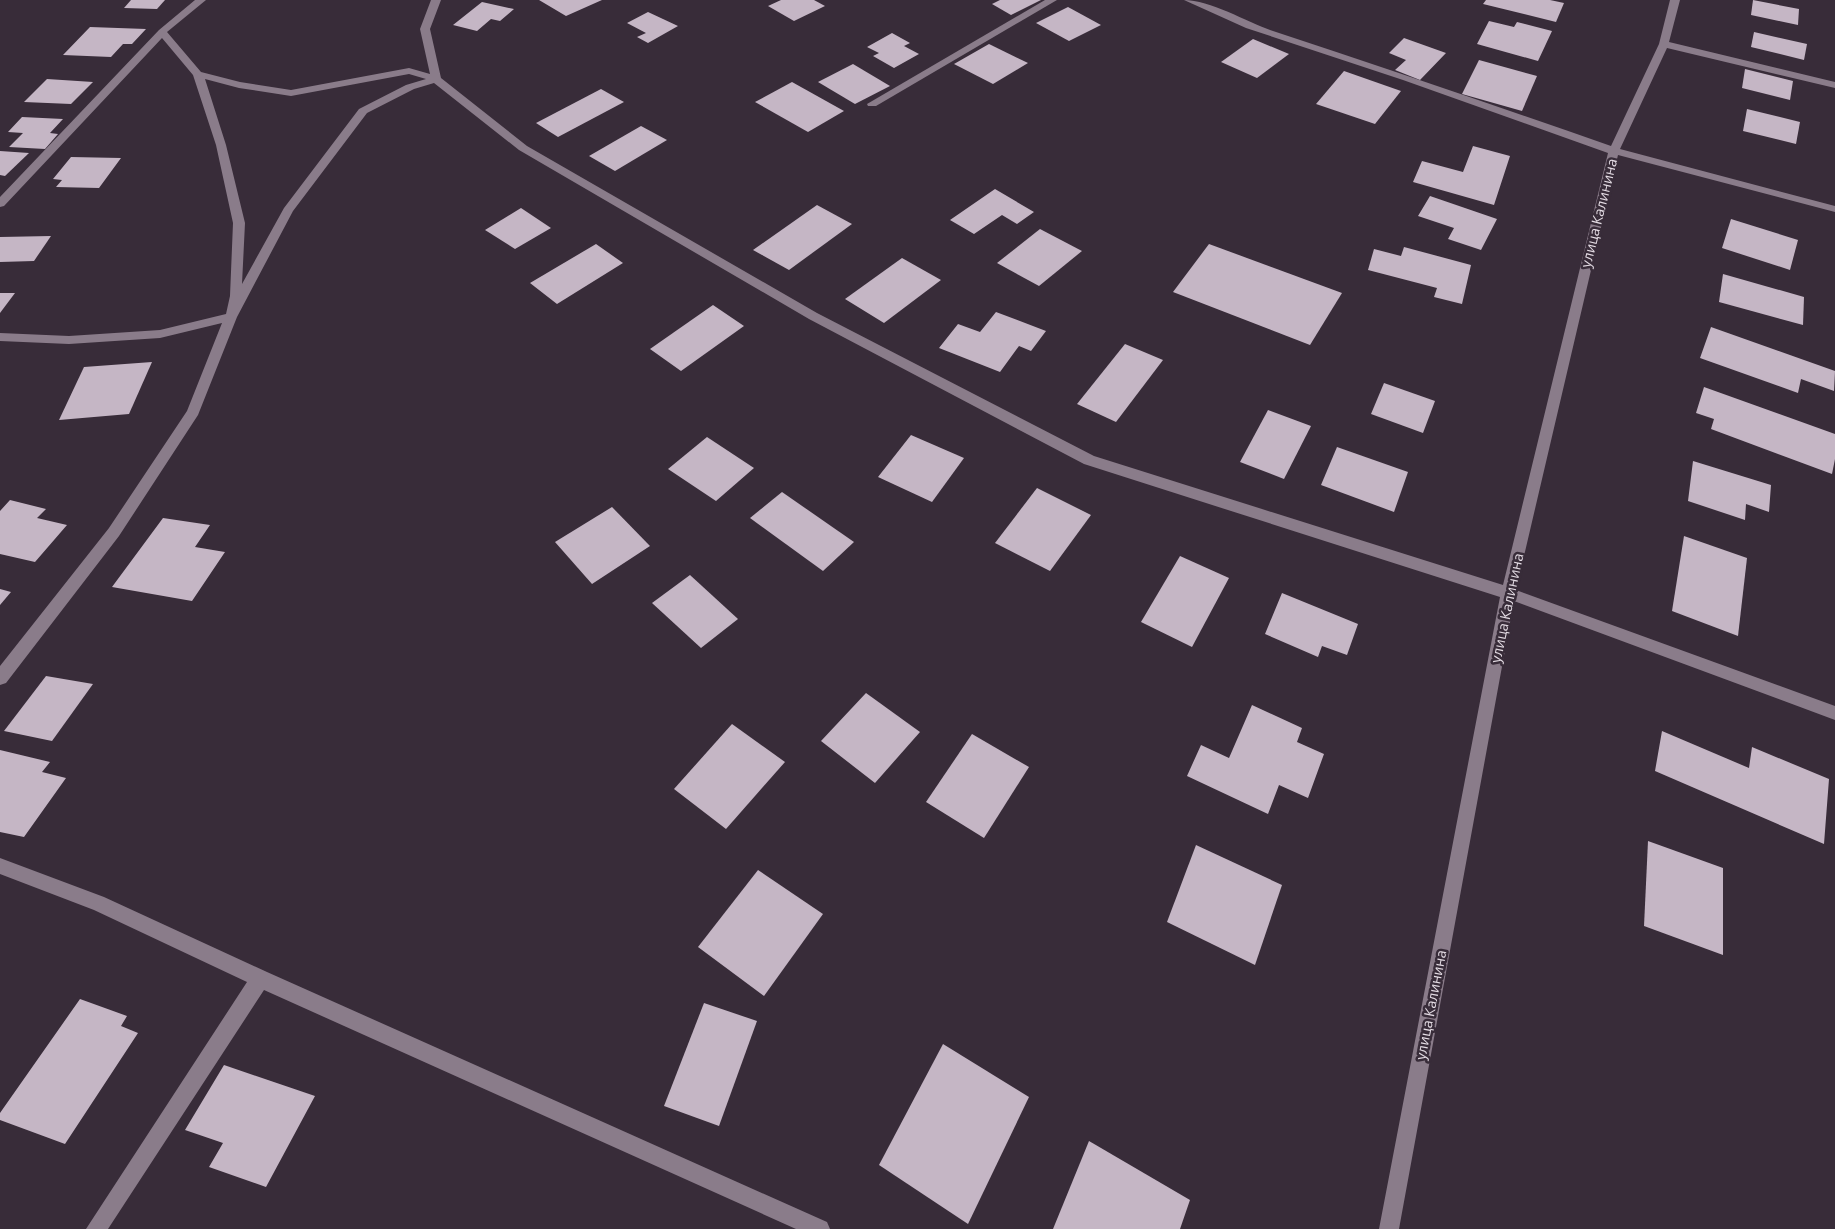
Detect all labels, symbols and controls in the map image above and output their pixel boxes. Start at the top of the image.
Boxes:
street label: улица Калинина [1576,156,1621,269]
street label: улица Калинина [1486,551,1527,665]
street label: улица Калинина [1411,948,1450,1062]

